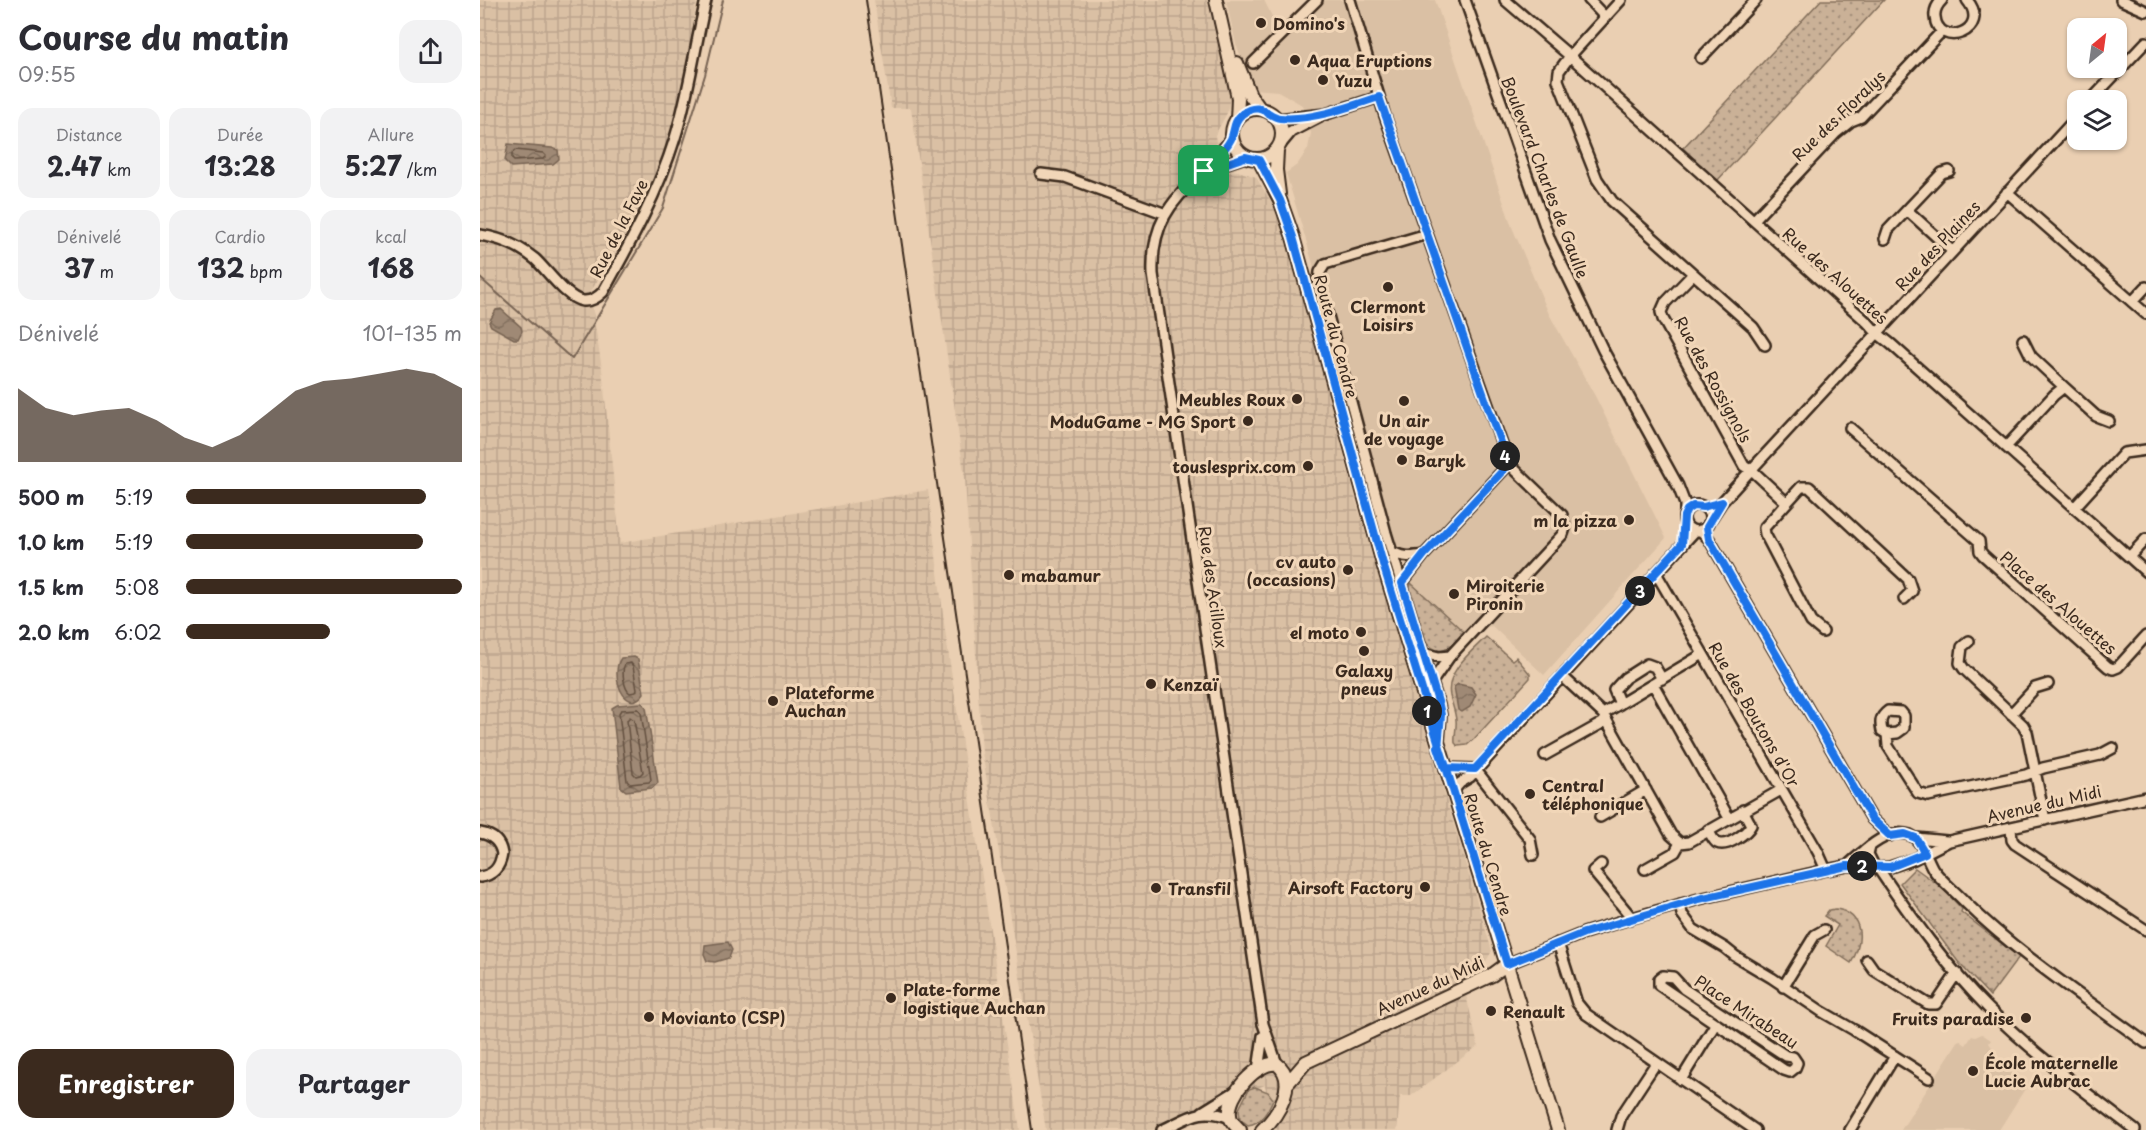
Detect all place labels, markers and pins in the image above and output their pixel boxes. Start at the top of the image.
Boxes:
place label: Domino's [1273,11,1345,35]
marker: Domino's [1254,16,1268,30]
place label: Aqua Eruptions [1306,48,1432,72]
marker: Aqua Eruptions [1288,53,1302,67]
place label: Yuzu [1335,68,1372,92]
marker: Yuzu [1316,73,1330,87]
pin [1178,145,1229,196]
marker: Clermont Loisirs [1381,280,1395,294]
place label: Clermont Loisirs [1350,294,1426,336]
place label: Meubles Roux [1179,387,1285,411]
marker: Meubles Roux [1290,392,1304,406]
marker: Un air de voyage [1397,394,1411,408]
place label: Un air de voyage [1364,408,1444,450]
place label: ModuGame - MG Sport [1050,409,1236,433]
marker: ModuGame - MG Sport [1241,414,1255,428]
pin: 4 [1490,441,1520,471]
place label: Baryk [1414,448,1466,472]
marker: Baryk [1395,453,1409,467]
place label: touslesprix.com [1173,454,1296,478]
marker: touslesprix.com [1301,459,1315,473]
place label: m la pizza [1533,508,1617,532]
marker: m la pizza [1622,513,1636,527]
place label: cv auto (occasions) [1247,549,1336,591]
place label: mabamur [1021,563,1102,587]
marker: cv auto (occasions) [1341,563,1355,577]
marker: mabamur [1002,568,1016,582]
place label: Miroiterie Pironin [1466,573,1545,615]
pin: 3 [1625,576,1655,606]
marker: Miroiterie Pironin [1447,587,1461,601]
place label: el moto [1290,620,1349,644]
marker: el moto [1354,625,1368,639]
marker: Galaxy pneus [1357,644,1371,658]
place label: Galaxy pneus [1335,658,1393,700]
place label: Kenzaï [1163,672,1219,696]
marker: Kenzaï [1144,677,1158,691]
place label: Plateforme Auchan [785,680,875,722]
marker: Plateforme Auchan [766,694,780,708]
pin: 1 [1412,696,1442,726]
place label: Central téléphonique [1542,773,1644,815]
marker: Central téléphonique [1523,787,1537,801]
pin: 2 [1847,851,1877,881]
place label: Airsoft Factory [1288,875,1413,899]
place label: Transfil [1168,876,1231,900]
marker: Airsoft Factory [1418,880,1432,894]
marker: Transfil [1149,881,1163,895]
place label: Plate-forme logistique Auchan [903,977,1046,1019]
marker: Plate-forme logistique Auchan [884,991,898,1005]
place label: Renault [1503,999,1565,1023]
marker: Renault [1484,1004,1498,1018]
place label: Movianto (CSP) [661,1005,786,1029]
place label: Fruits paradise [1892,1006,2014,1030]
marker: Movianto (CSP) [642,1010,656,1024]
marker: Fruits paradise [2019,1011,2033,1025]
place label: École maternelle Lucie Aubrac [1985,1050,2118,1092]
marker: École maternelle Lucie Aubrac [1966,1064,1980,1078]

